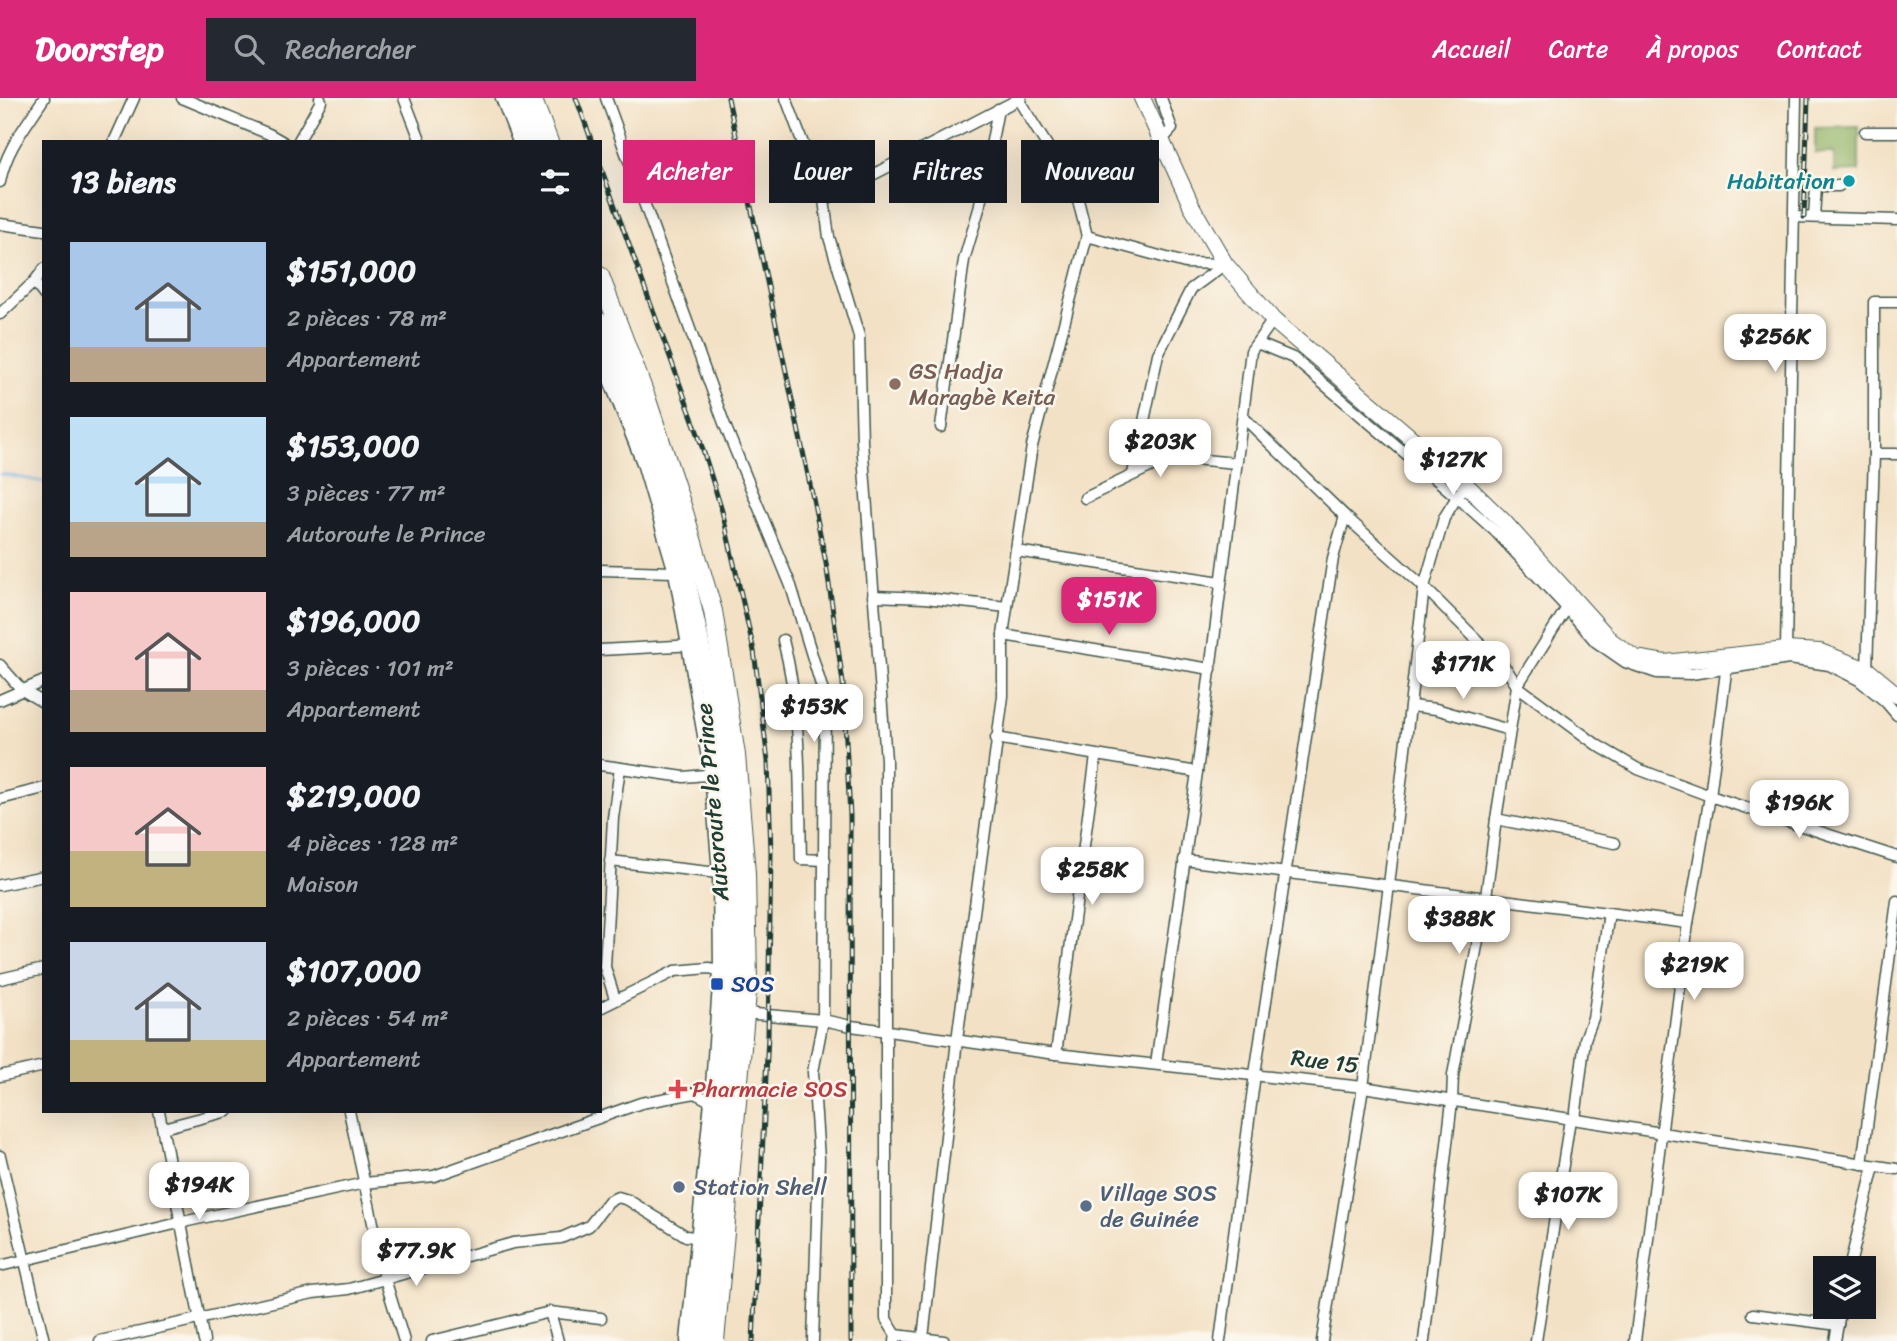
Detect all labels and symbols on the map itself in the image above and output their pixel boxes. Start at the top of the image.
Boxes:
place label: Habitation [1727,161,1835,202]
marker: Habitation [1841,173,1857,189]
pin: $256K [1726,314,1824,374]
place label: GS Hadja Maragbè Keita [909,351,1055,418]
marker: GS Hadja Maragbè Keita [887,376,903,392]
pin: $203K [1111,420,1209,479]
pin: $127K [1404,438,1502,497]
pin: $151K [1060,578,1158,637]
pin: $171K [1414,642,1512,701]
pin: $153K [765,684,863,744]
street label: Autoroute le Prince [683,701,742,904]
pin: $196K [1750,780,1848,840]
pin: $258K [1043,848,1141,907]
pin: $388K [1410,896,1508,956]
pin: $219K [1645,942,1743,1002]
place label: SOS [731,964,775,1005]
marker: SOS [709,976,725,992]
street label: Rue 15 [1289,1037,1361,1086]
place label: Pharmacie SOS [692,1069,848,1110]
marker: Pharmacie SOS [670,1081,686,1097]
pin: $194K [150,1162,248,1222]
place label: Station Shell [693,1167,827,1208]
pin: $107K [1519,1172,1617,1232]
place label: Village SOS de Guinée [1100,1173,1217,1240]
marker: Station Shell [671,1179,687,1195]
marker: Village SOS de Guinée [1078,1198,1094,1214]
pin: $77.9K [359,1228,473,1288]

